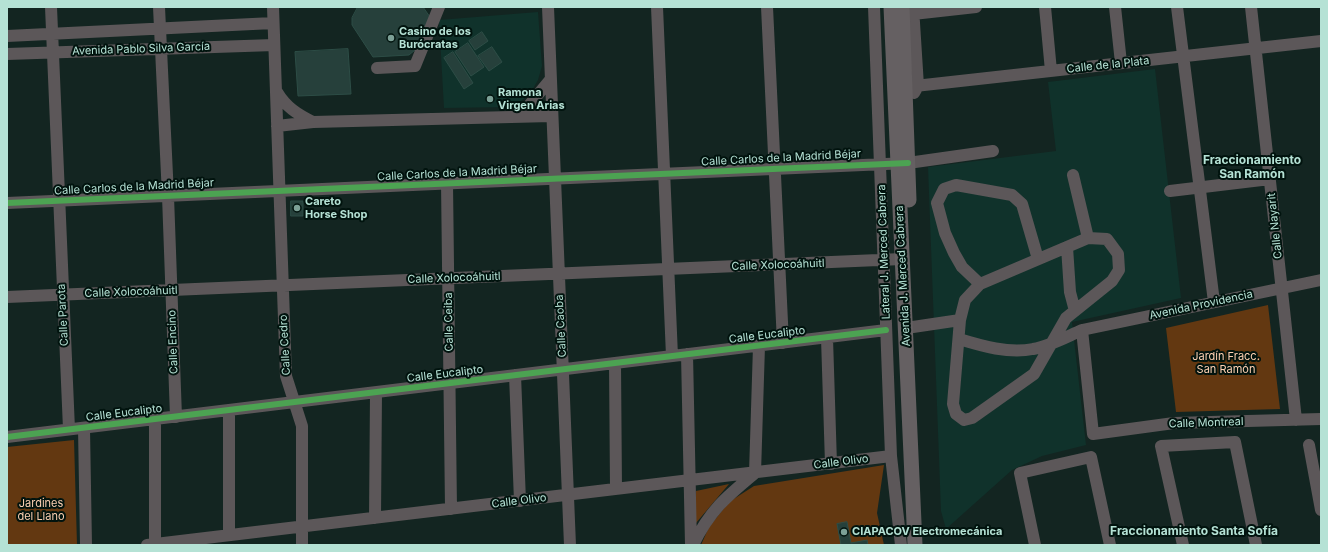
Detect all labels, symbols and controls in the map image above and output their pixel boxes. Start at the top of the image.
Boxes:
place label: Casino de los Burócratas [399,25,471,51]
marker: Casino de los Burócratas [386,33,396,43]
street label: Avenida Pablo Silva García [72,40,210,58]
street label: Calle de la Plata [1066,54,1150,76]
place label: Ramona Virgen Arias [498,86,565,112]
marker: Ramona Virgen Arias [485,94,495,104]
street label: Calle Carlos de la Madrid Béjar [701,147,861,169]
district label: Fraccionamiento San Ramón [1203,153,1301,181]
street label: Calle Carlos de la Madrid Béjar [377,162,537,184]
street label: Calle Carlos de la Madrid Béjar [54,176,214,198]
street label: Lateral J. Merced Cabrera [875,184,893,320]
street label: Calle Nayarit [1265,192,1285,260]
place label: Careto Horse Shop [305,195,367,221]
marker: Careto Horse Shop [292,203,302,213]
street label: Avenida J. Merced Cabrera [893,205,913,347]
street label: Calle Xolocoáhuitl [731,257,825,273]
street label: Calle Xolocoáhuitl [407,270,501,286]
street label: Calle Parota [55,283,71,347]
street label: Calle Xolocoáhuitl [84,284,178,300]
street label: Avenida Providencia [1148,288,1254,322]
street label: Calle Ceiba [442,292,456,352]
street label: Calle Caoba [553,294,569,358]
street label: Calle Encino [165,310,181,374]
street label: Calle Cedro [277,314,293,376]
street label: Calle Eucalipto [728,324,806,346]
park label: Jardín Fracc. San Ramón [1192,350,1260,376]
street label: Calle Eucalipto [406,363,484,385]
street label: Calle Eucalipto [85,402,163,424]
street label: Calle Montreal [1168,415,1244,431]
street label: Calle Olivo [813,452,869,472]
street label: Calle Olivo [491,491,547,511]
park label: Jardines del Llano [17,497,65,523]
district label: Fraccionamiento Santa Sofía [1110,524,1278,538]
place label: CIAPACOV Electromecánica [852,525,1002,539]
marker: CIAPACOV Electromecánica [839,527,849,537]

